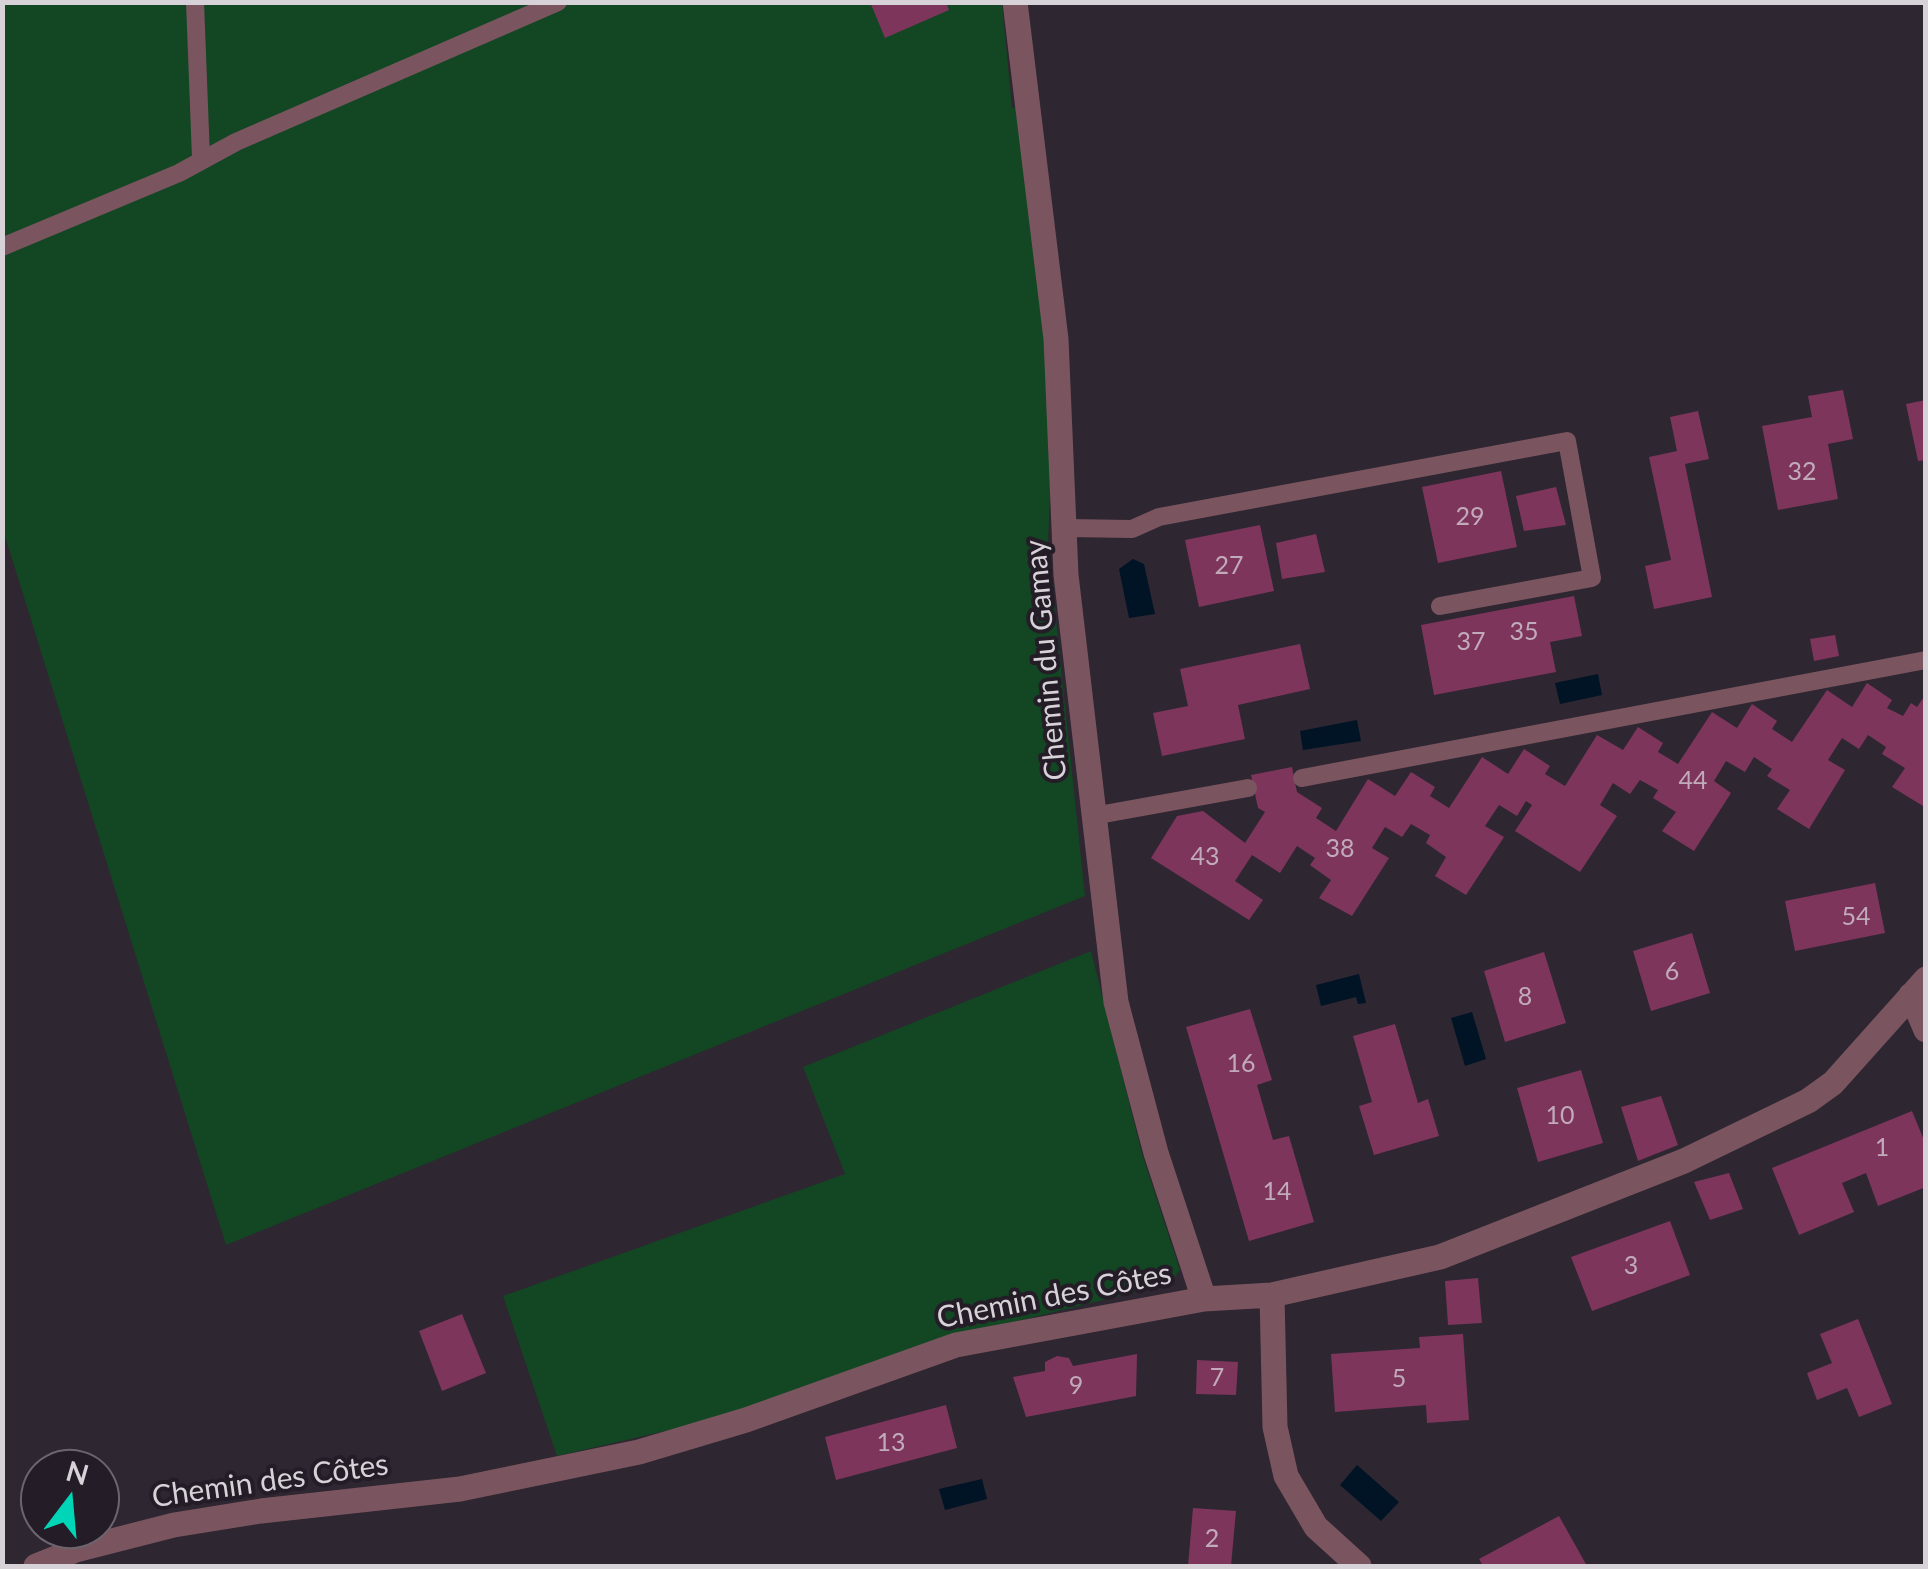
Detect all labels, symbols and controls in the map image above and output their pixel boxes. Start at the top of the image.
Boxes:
house number: 32 [1788,457,1816,487]
house number: 29 [1456,502,1484,532]
street label: Chemin du Gamay [1018,538,1074,782]
house number: 27 [1215,551,1243,581]
house number: 35 [1510,617,1538,647]
house number: 37 [1457,627,1485,657]
house number: 44 [1679,766,1707,796]
house number: 38 [1326,834,1354,864]
house number: 43 [1191,842,1219,872]
house number: 54 [1842,902,1870,932]
house number: 6 [1665,957,1679,987]
house number: 8 [1518,982,1532,1012]
house number: 16 [1227,1049,1255,1079]
house number: 10 [1546,1101,1574,1131]
house number: 1 [1875,1133,1889,1163]
house number: 14 [1263,1177,1291,1207]
house number: 3 [1624,1251,1638,1281]
street label: Chemin des Côtes [934,1256,1174,1336]
house number: 7 [1210,1363,1224,1393]
house number: 5 [1392,1364,1406,1394]
house number: 9 [1069,1371,1083,1401]
house number: 13 [877,1428,905,1458]
street label: Chemin des Côtes [150,1447,390,1515]
north arrow [20,1449,120,1549]
text: N [63,1453,93,1491]
house number: 2 [1205,1524,1219,1554]

